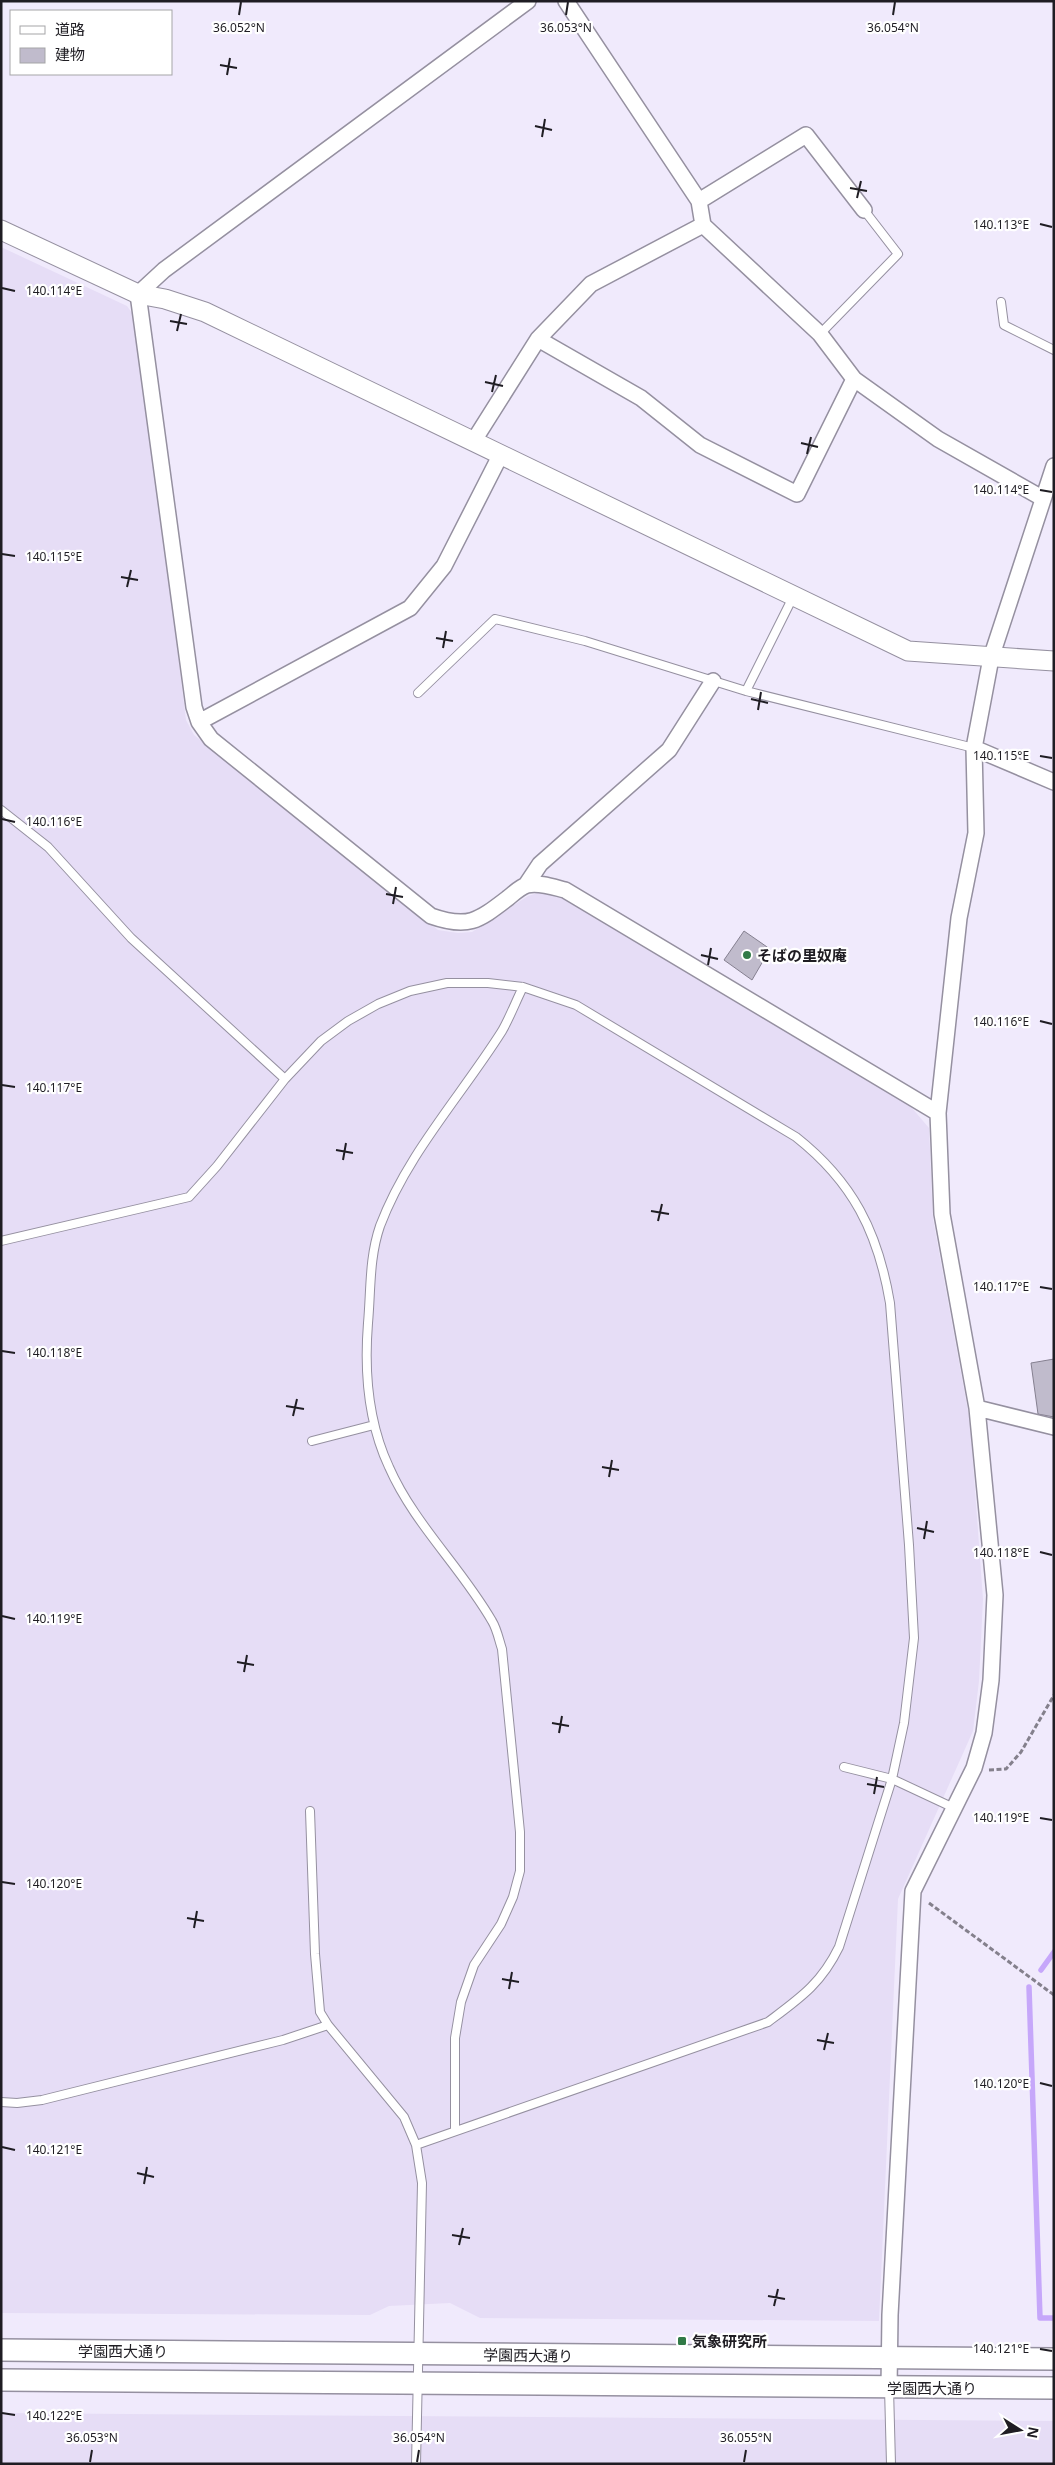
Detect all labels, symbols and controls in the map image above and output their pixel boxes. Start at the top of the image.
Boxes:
legend [10,10,172,75]
text: 道路 [55,19,85,39]
text: 36.052°N [213,19,265,36]
text: 36.053°N [540,19,592,36]
text: 36.054°N [867,19,919,36]
text: 建物 [55,44,85,64]
text: 140.113°E [973,216,1029,233]
text: 140.114°E [26,282,82,299]
text: 140.114°E [973,481,1029,498]
text: 140.115°E [26,548,82,565]
text: 140.115°E [973,747,1029,764]
text: 140.116°E [26,813,82,830]
place label: そばの里奴庵 [757,945,847,965]
marker: そばの里奴庵 [741,949,753,961]
text: 140.116°E [973,1013,1029,1030]
text: 140.117°E [26,1079,82,1096]
text: 140.117°E [973,1278,1029,1295]
text: 140.118°E [26,1344,82,1361]
text: 140.118°E [973,1544,1029,1561]
text: 140.119°E [26,1610,82,1627]
text: 140.119°E [973,1809,1029,1826]
text: 140.120°E [26,1875,82,1892]
text: 140.120°E [973,2075,1029,2092]
text: 140.121°E [26,2141,82,2158]
place label: 気象研究所 [692,2331,767,2351]
marker: 気象研究所 [676,2335,688,2347]
text: 140.121°E [973,2340,1029,2357]
street label: 学園西大通り [78,2341,168,2361]
street label: 学園西大通り [483,2344,573,2366]
street label: 学園西大通り [887,2378,977,2398]
north arrow [995,2405,1045,2455]
text: 140.122°E [26,2407,82,2424]
text: N [1023,2425,1044,2440]
text: 36.053°N [66,2429,118,2446]
text: 36.054°N [393,2429,445,2446]
text: 36.055°N [720,2429,772,2446]

